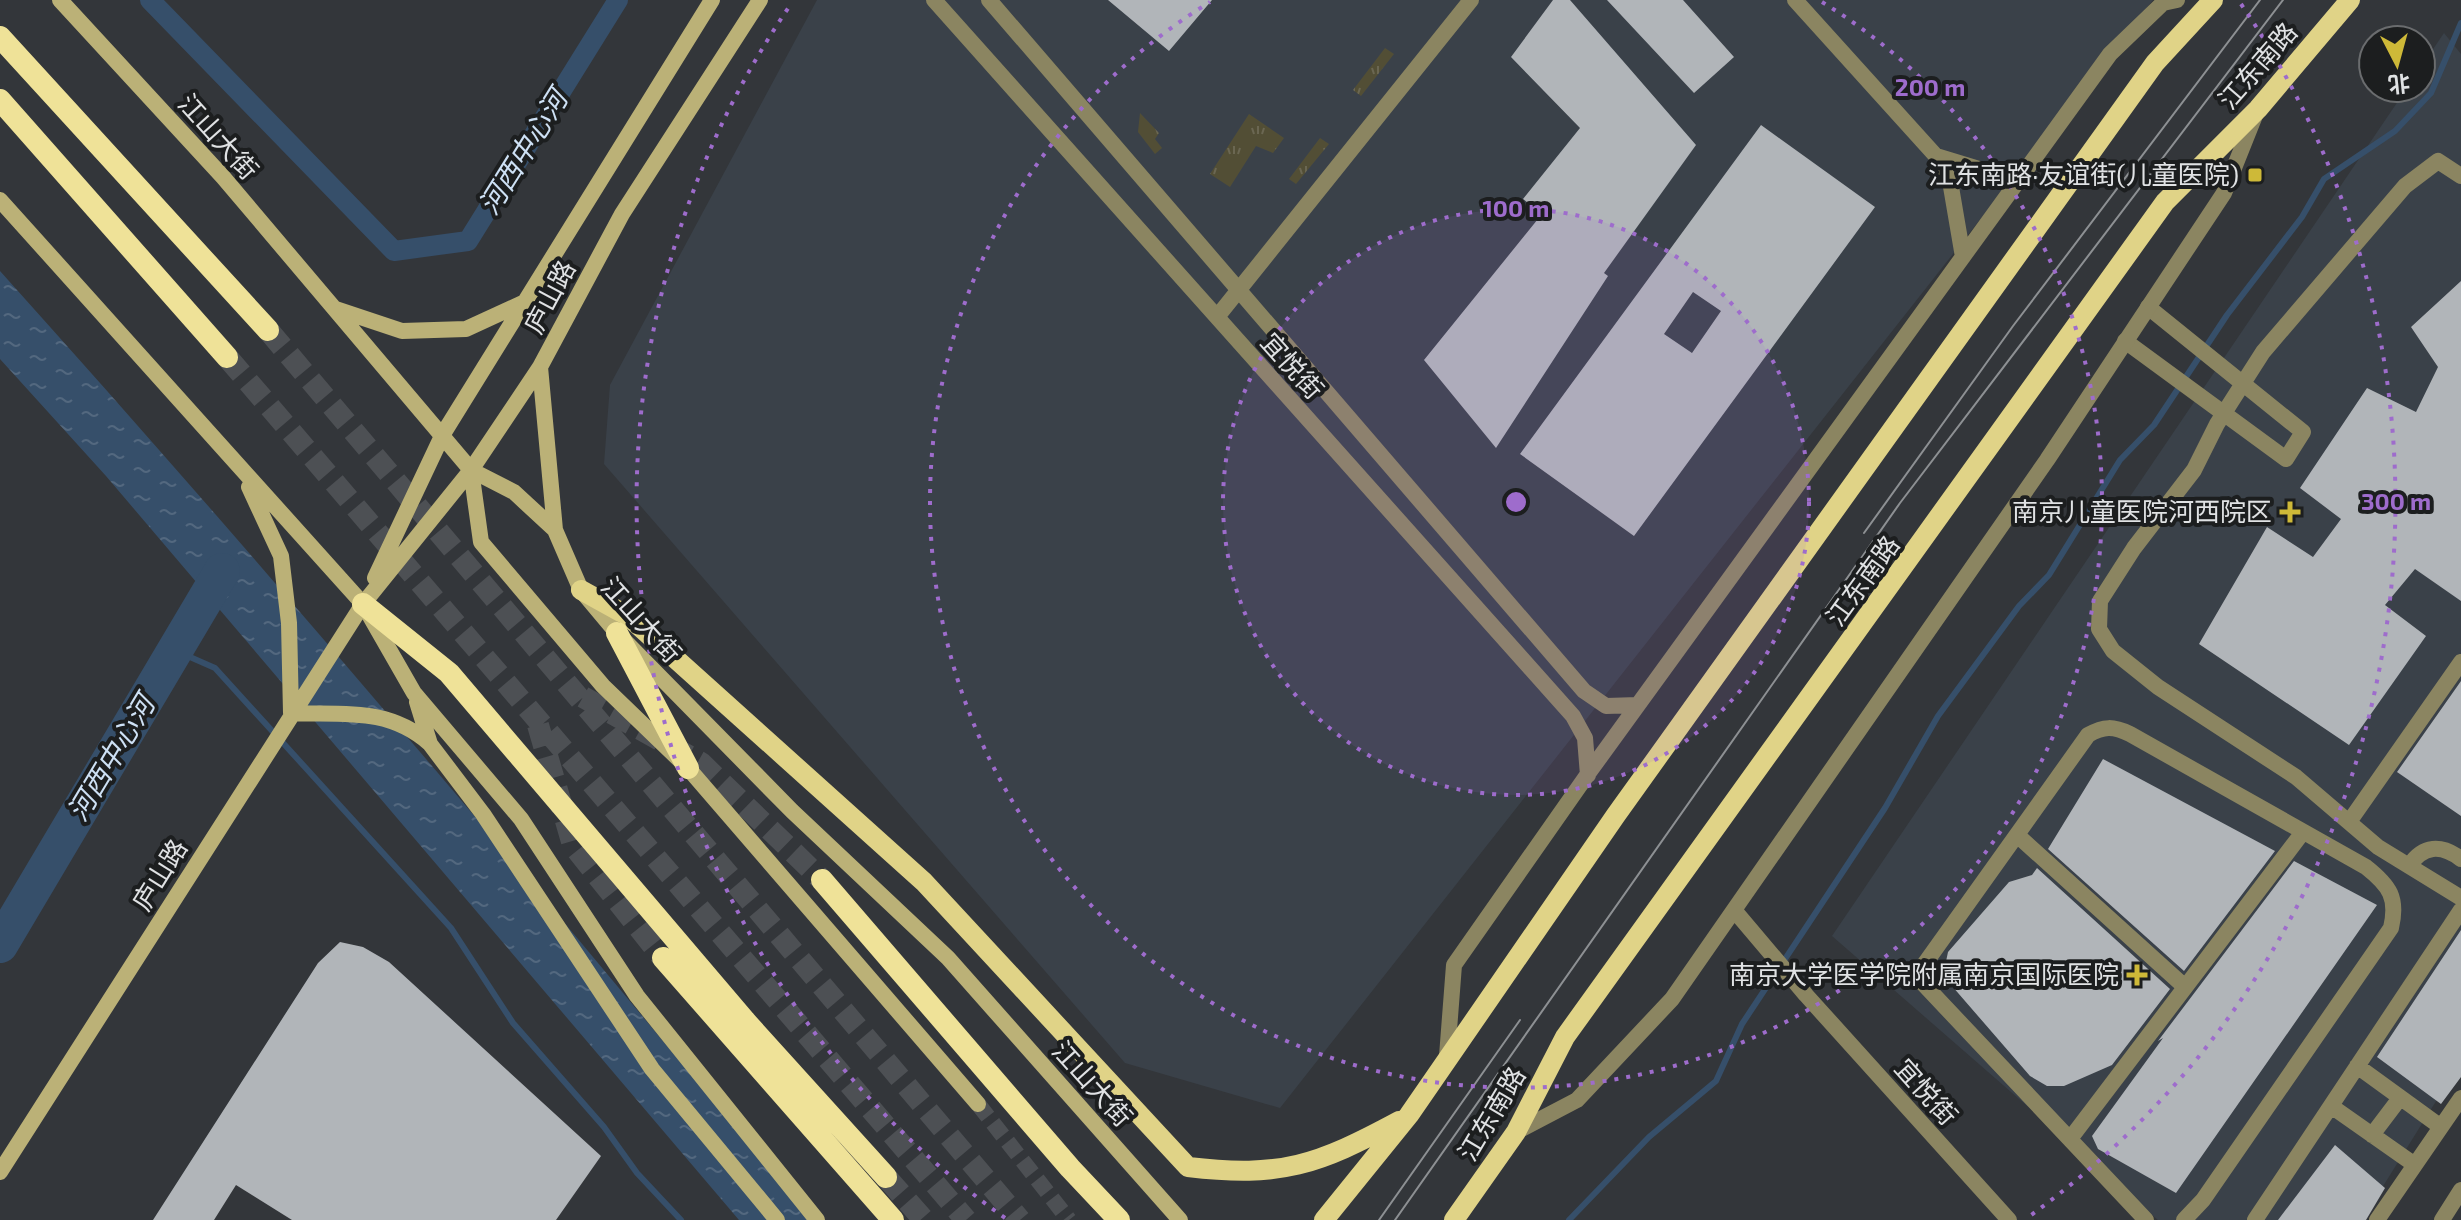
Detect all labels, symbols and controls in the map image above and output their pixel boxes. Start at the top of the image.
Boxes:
street label: 江东南路 [2211,16,2303,114]
north arrow [2357,24,2437,104]
text: 北 [2387,71,2412,99]
text: 200 m [1895,72,1965,101]
water label: 河西中心河 [471,79,576,220]
street label: 江山大街 [173,87,265,185]
place label: 江东南路·友谊街(儿童医院) [1928,158,2239,189]
marker: 江东南路·友谊街(儿童医院) [2246,166,2264,184]
text: 100 m [1483,193,1549,222]
street label: 庐山路 [517,255,581,338]
street label: 宜悦街 [1255,326,1331,404]
text: 300 m [2361,486,2431,515]
centre of rings [1502,488,1530,516]
place label: 南京儿童医院河西院区 [2012,495,2272,526]
marker: 南京儿童医院河西院区 [2279,501,2301,523]
street label: 江东南路 [1819,529,1905,631]
street label: 江山大街 [596,570,688,668]
water label: 河西中心河 [60,684,163,826]
street label: 庐山路 [125,833,193,915]
place label: 南京大学医学院附属南京国际医院 [1729,958,2119,989]
marker: 南京大学医学院附属南京国际医院 [2126,964,2148,986]
street label: 江山大街 [1047,1034,1139,1132]
street label: 宜悦街 [1889,1052,1965,1130]
street label: 江东南路 [1451,1061,1531,1166]

